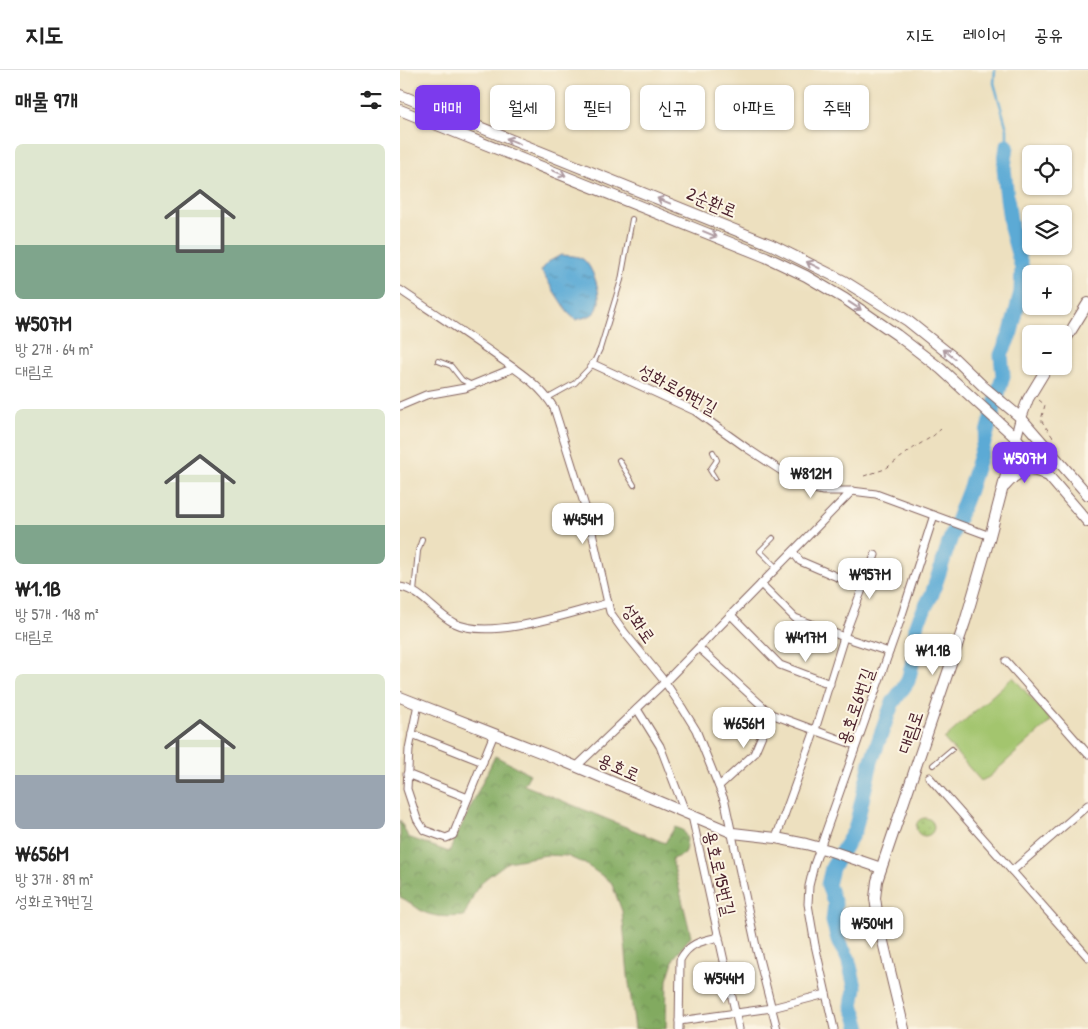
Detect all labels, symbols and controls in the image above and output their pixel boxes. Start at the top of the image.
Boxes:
text: 지도 [25,18,64,50]
text: 지도 [906,22,935,47]
text: 레이어 [963,22,1006,47]
text: 공유 [1034,22,1063,47]
chip: 매매 [415,85,480,130]
chip: 월세 [490,85,555,130]
chip: 필터 [565,85,630,130]
chip: 신규 [640,85,705,130]
chip: 아파트 [715,85,794,130]
chip: 주택 [804,85,869,130]
text: 매물 9개 [15,86,78,115]
icon: filters [357,86,385,114]
one-way arrow [506,135,521,145]
map controls [1022,145,1072,375]
button: locate [1022,145,1072,195]
one-way arrow [551,169,566,179]
icon: home [155,176,245,266]
street label: 2순환로 [683,181,741,223]
one-way arrow [657,196,672,205]
button: layers [1022,205,1072,255]
one-way arrow [702,229,717,239]
one-way arrow [806,260,821,270]
button: + [1022,265,1072,315]
one-way arrow [848,301,862,311]
text: ₩507M [15,309,72,338]
button: − [1022,325,1072,375]
text: 방 2개 · 64 m² [15,338,93,360]
one-way arrow [942,349,955,360]
street label: 성화로69번길 [634,358,722,421]
text: 대림로 [15,360,54,382]
icon: home [155,441,245,531]
pin: ₩507M [990,442,1060,484]
text: ₩507M [1003,447,1047,469]
pin: ₩812M [776,456,846,499]
text: ₩812M [790,462,832,484]
pin: ₩454M [548,502,618,545]
text: ₩454M [563,508,603,530]
pin: ₩957M [835,558,905,600]
text: ₩957M [849,563,891,585]
text: ₩1.1B [15,574,61,603]
street label: 성화로 [616,598,662,648]
text: 방 5개 · 148 m² [15,603,99,625]
pin: ₩417M [771,620,841,663]
text: 대림로 [15,625,54,647]
text: ₩417M [785,626,827,648]
pin: ₩1.1B [898,634,968,676]
text: ₩1.1B [915,639,951,661]
street label: 용호로6번길 [830,664,880,748]
icon: home [155,706,245,796]
pin: ₩656M [709,706,779,749]
street label: 대림로 [891,707,929,757]
text: ₩656M [724,712,764,734]
street label: 용호로 [594,747,644,787]
street label: 용호로15번길 [698,828,742,918]
text: ₩656M [15,839,69,868]
text: 방 3개 · 89 m² [15,868,93,890]
text: 성화로79번길 [15,890,93,912]
pin: ₩504M [837,906,907,949]
text: ₩504M [851,912,893,934]
pin: ₩544M [689,962,759,1004]
text: ₩544M [704,967,744,989]

